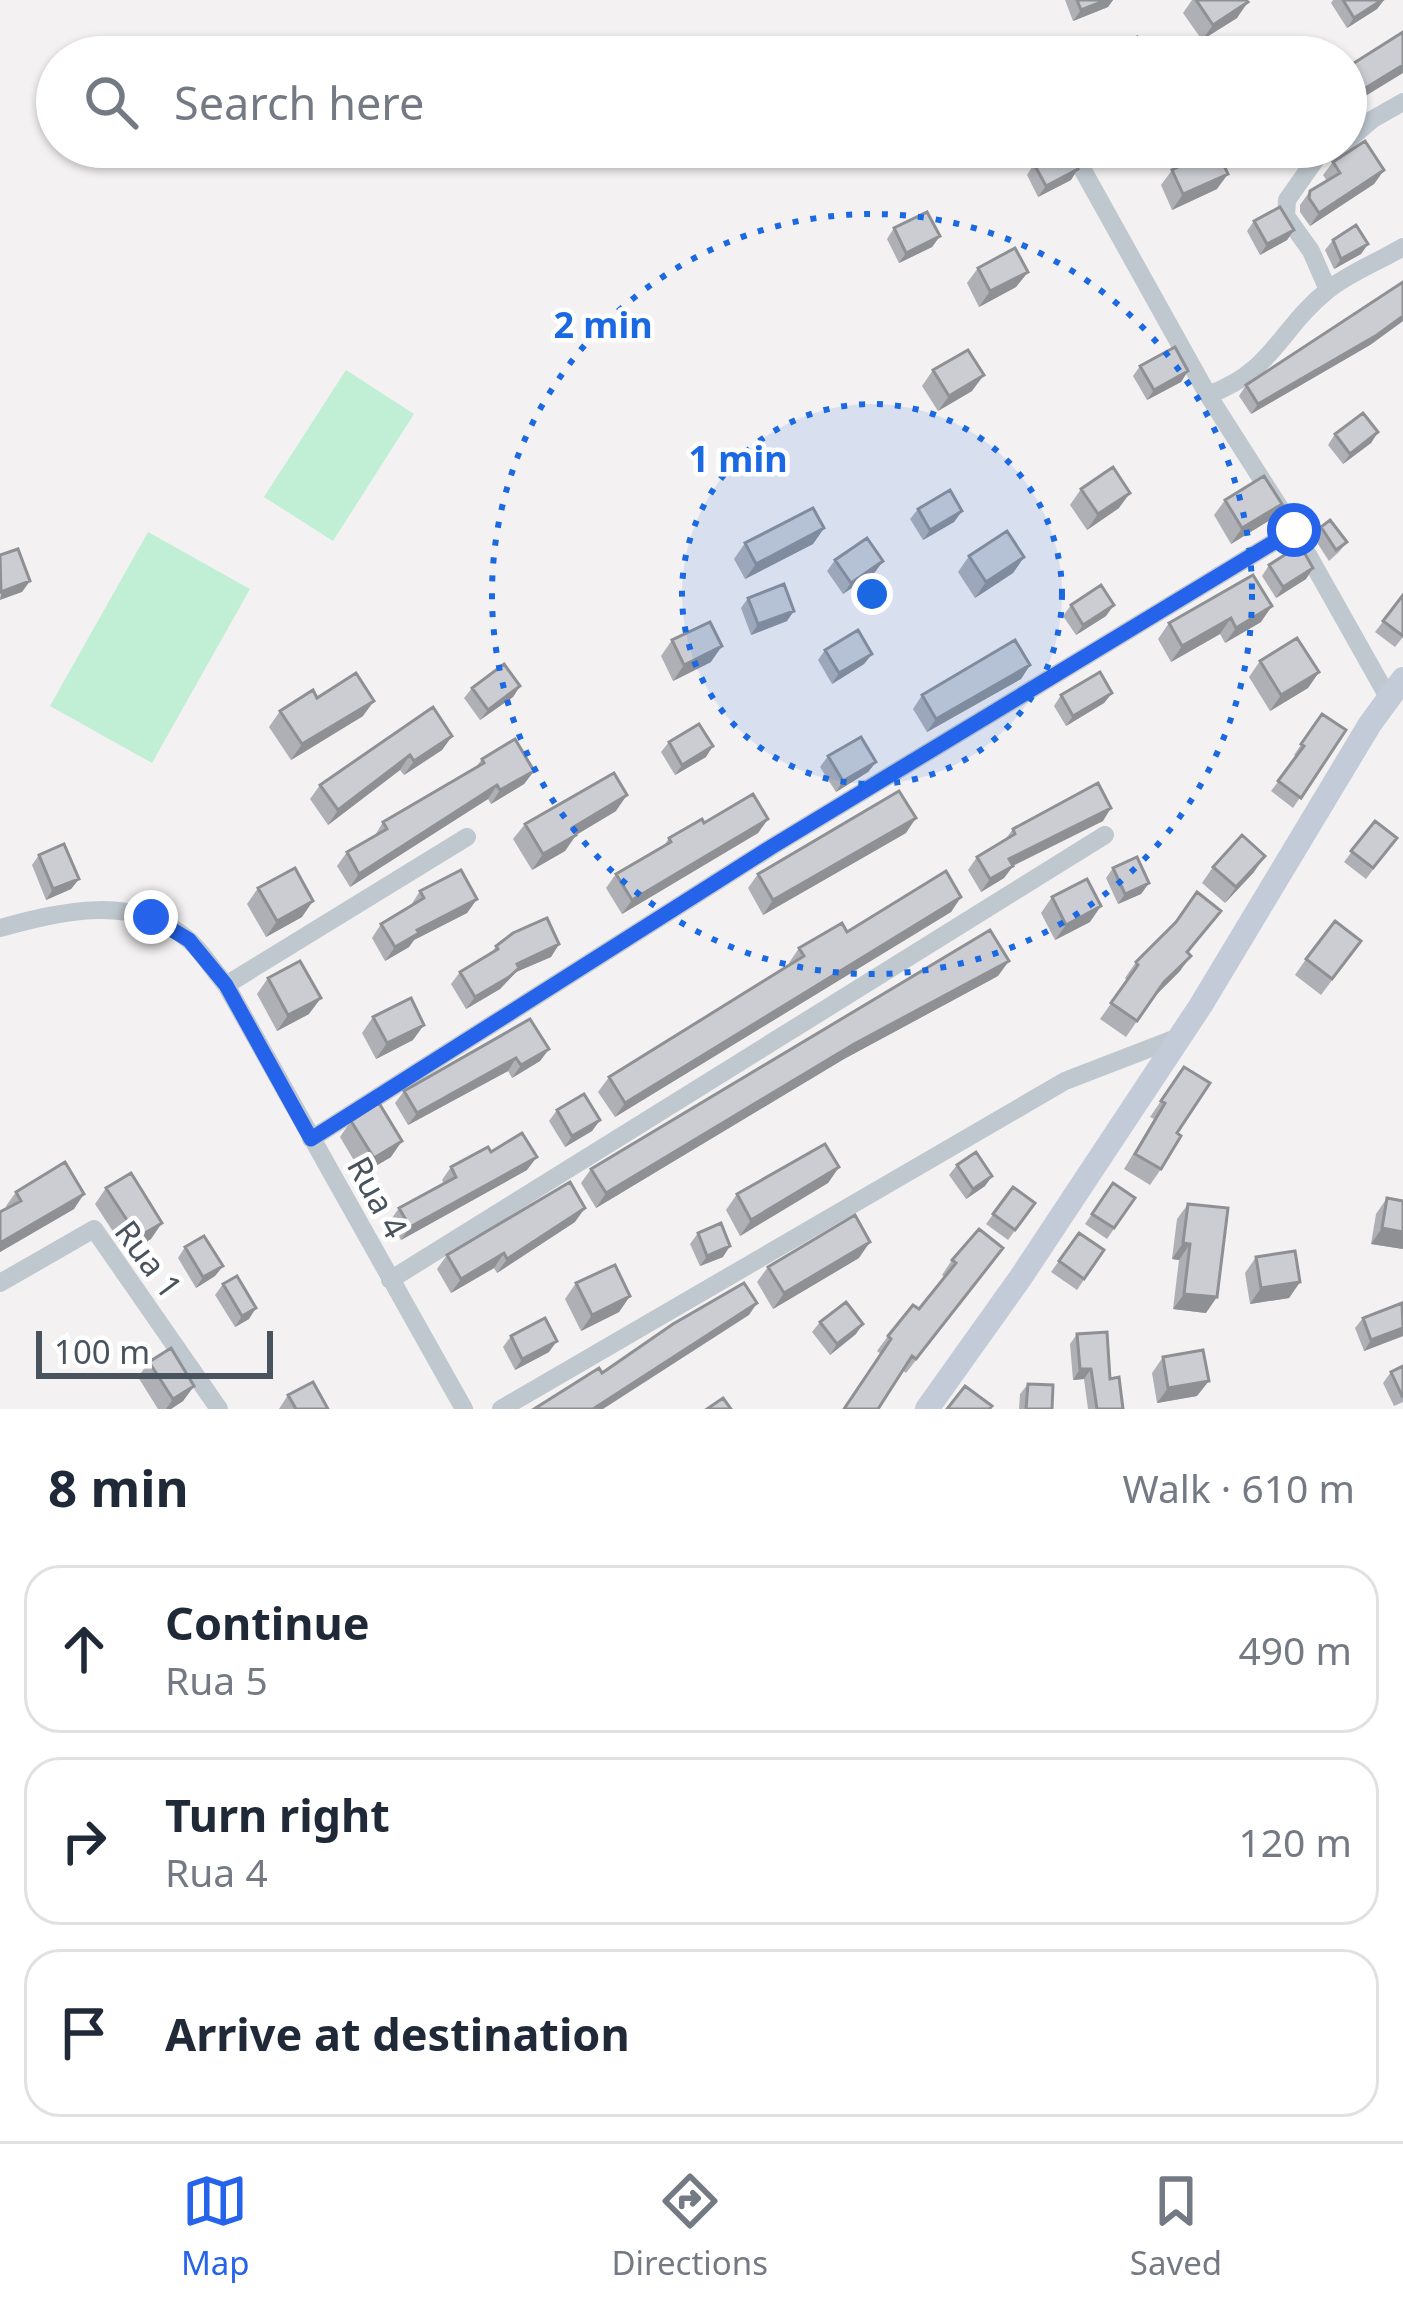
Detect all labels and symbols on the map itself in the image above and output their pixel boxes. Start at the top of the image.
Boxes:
text: 2 min [553,300,653,349]
text: 1 min [688,434,788,483]
route start [1267,503,1321,557]
centre of rings [851,573,893,615]
route end [124,890,178,944]
street label: Rua 4 [337,1148,419,1246]
street label: Rua 1 [105,1211,193,1307]
scale bar [36,1325,273,1378]

